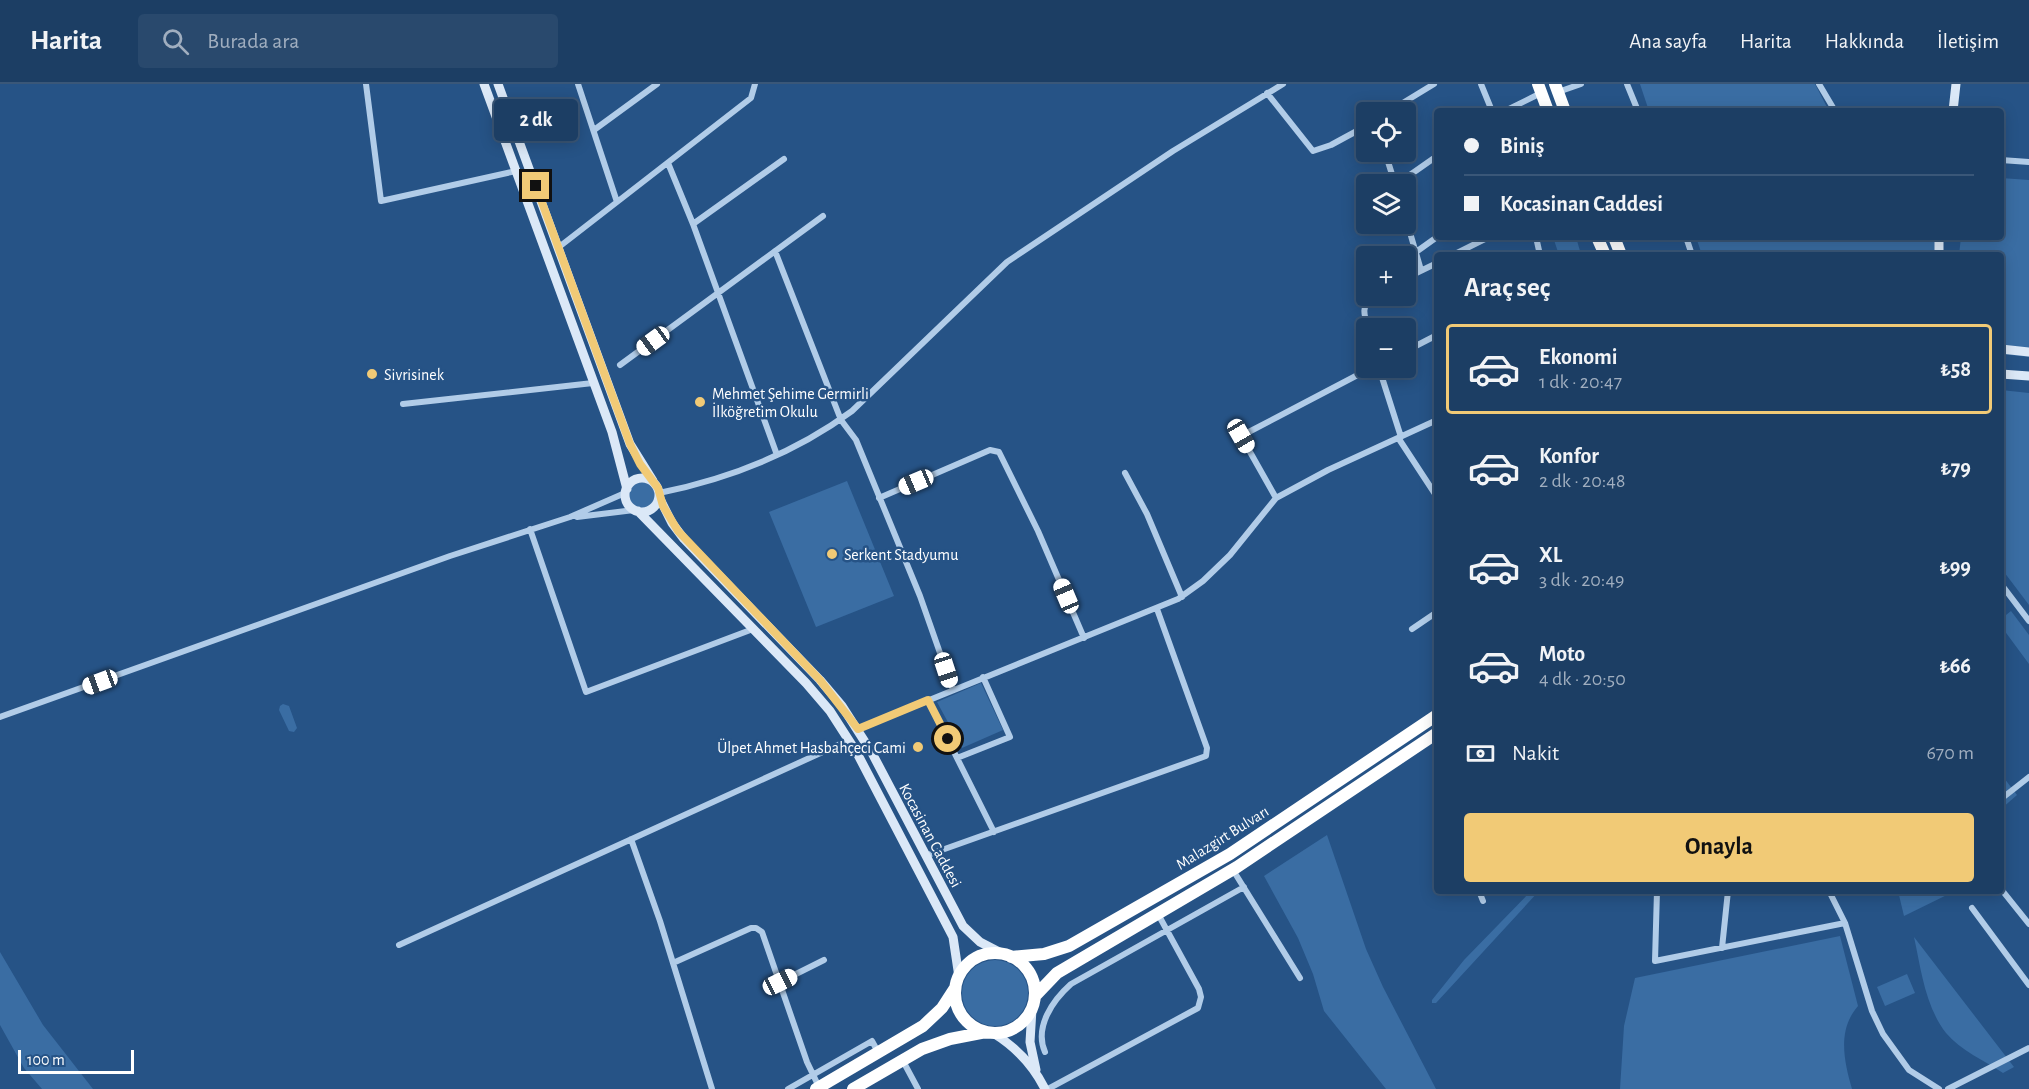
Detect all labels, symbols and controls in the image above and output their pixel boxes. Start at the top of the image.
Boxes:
search box [138,14,558,68]
icon: search [159,25,192,58]
text: Harita [30,27,102,55]
text: Burada ara [207,30,299,52]
text: Ana sayfa [1629,31,1707,52]
text: Harita [1740,31,1792,52]
text: Hakkında [1825,31,1904,52]
text: İletişim [1937,31,1999,52]
callout: 2 dk [494,99,578,141]
map controls [1356,102,1416,378]
button: locate [1356,102,1416,162]
text: 2 dk [520,110,552,130]
text: Biniş [1500,135,1544,157]
route end [522,172,549,199]
button: layers [1356,174,1416,234]
text: Kocasinan Caddesi [1500,193,1663,215]
button: + [1356,246,1416,306]
text: Araç seç [1464,274,1550,301]
button: − [1356,318,1416,378]
car [633,323,673,359]
icon: car [1467,342,1521,396]
text: Ekonomi [1539,346,1618,368]
text: ₺58 [1940,358,1971,380]
marker: Sivrisinek [365,367,379,381]
place label: Sivrisinek [384,367,445,383]
text: 1 dk · 20:47 [1539,372,1622,392]
place label: Mehmet Şehime Germirli İlköğretim Okulu [712,386,869,420]
marker: Mehmet Şehime Germirli İlköğretim Okulu [693,395,707,409]
car [1224,416,1258,456]
icon: car [1467,441,1521,495]
text: Konfor [1539,445,1599,467]
text: ₺79 [1941,457,1971,479]
car [896,467,936,497]
text: 2 dk · 20:48 [1539,471,1625,491]
icon: car [1467,540,1521,594]
text: XL [1539,544,1562,566]
marker: Serkent Stadyumu [825,547,839,561]
place label: Serkent Stadyumu [844,547,958,564]
text: ₺99 [1939,556,1971,578]
text: 3 dk · 20:49 [1539,570,1624,590]
car [1051,576,1081,616]
icon: car [1467,639,1521,693]
text: Moto [1539,643,1585,665]
car [932,650,960,690]
text: ₺66 [1939,655,1971,677]
car [80,667,120,697]
text: 4 dk · 20:50 [1539,669,1626,689]
route start [934,725,961,752]
icon: cash [1464,737,1497,770]
place label: Ülpet Ahmet Hasbahçeci Cami [717,738,906,756]
marker: Ülpet Ahmet Hasbahçeci Cami [911,740,925,754]
text: Nakit [1512,742,1559,764]
text: 670 m [1926,743,1974,763]
street label: Kocasinan Caddesi [896,781,964,890]
street label: Malazgirt Bulvarı [1173,803,1272,873]
button: Onayla [1464,813,1974,882]
car [760,966,800,998]
scale bar [18,1047,134,1074]
text: 100 m [27,1052,65,1068]

